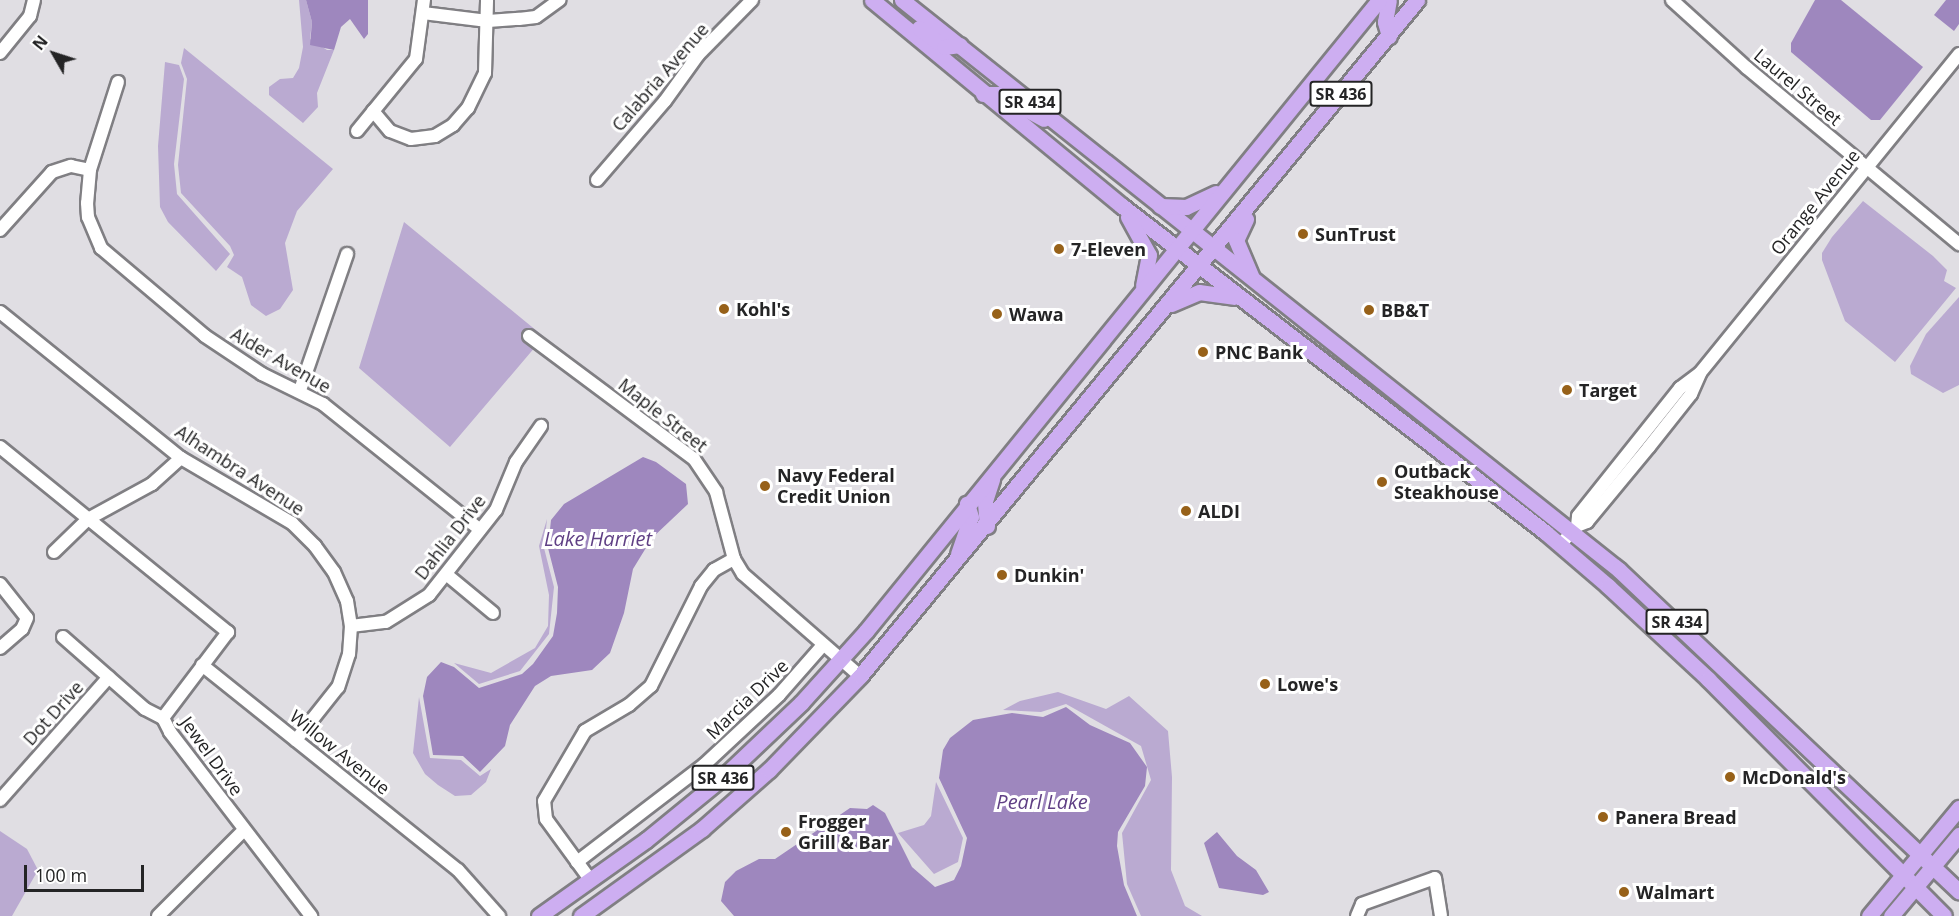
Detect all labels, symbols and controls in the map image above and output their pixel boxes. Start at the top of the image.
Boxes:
street label: Calabria Avenue [607,19,713,135]
north arrow [24,24,84,84]
text: N [27,31,53,55]
street label: Laurel Street [1750,44,1846,130]
road number: SR 436 [1310,81,1372,107]
road number: SR 434 [998,89,1062,115]
street label: Orange Avenue [1766,145,1864,259]
place label: SunTrust [1315,223,1396,245]
marker: SunTrust [1296,227,1310,241]
place label: 7-Eleven [1071,238,1146,260]
marker: 7-Eleven [1052,242,1066,256]
place label: Kohl's [736,298,790,320]
place label: BB&T [1381,299,1429,321]
marker: Kohl's [717,302,731,316]
place label: Wawa [1009,303,1064,325]
marker: BB&T [1362,303,1376,317]
marker: Wawa [990,307,1004,321]
street label: Alder Avenue [227,323,335,397]
place label: PNC Bank [1215,341,1303,363]
marker: PNC Bank [1196,345,1210,359]
street label: Maple Street [614,374,712,456]
place label: Target [1579,379,1637,401]
marker: Target [1560,383,1574,397]
street label: Alhambra Avenue [171,420,309,520]
place label: Outback Steakhouse [1394,461,1499,504]
place label: Navy Federal Credit Union [777,465,895,508]
marker: Outback Steakhouse [1375,475,1389,489]
marker: Navy Federal Credit Union [758,479,772,493]
street label: Dahlia Drive [410,490,490,584]
place label: ALDI [1198,500,1240,522]
marker: ALDI [1179,504,1193,518]
water label: Lake Harriet [544,526,652,550]
place label: Dunkin' [1014,564,1084,586]
marker: Dunkin' [995,568,1009,582]
road number: SR 434 [1646,609,1708,635]
street label: Marcia Drive [702,655,792,743]
place label: Lowe's [1277,673,1338,695]
street label: Dot Drive [19,676,87,750]
marker: Lowe's [1258,677,1272,691]
street label: Willow Avenue [286,705,394,799]
street label: Jewel Drive [176,712,248,800]
road number: SR 436 [692,765,754,791]
place label: McDonald's [1742,766,1846,788]
marker: McDonald's [1723,770,1737,784]
water label: Pearl Lake [996,789,1088,813]
place label: Panera Bread [1615,806,1737,828]
marker: Panera Bread [1596,810,1610,824]
place label: Frogger Grill & Bar [798,811,890,854]
marker: Frogger Grill & Bar [779,825,793,839]
scale bar [27,853,147,891]
text: 100 m [35,863,87,887]
place label: Walmart [1636,881,1714,903]
marker: Walmart [1617,885,1631,899]

